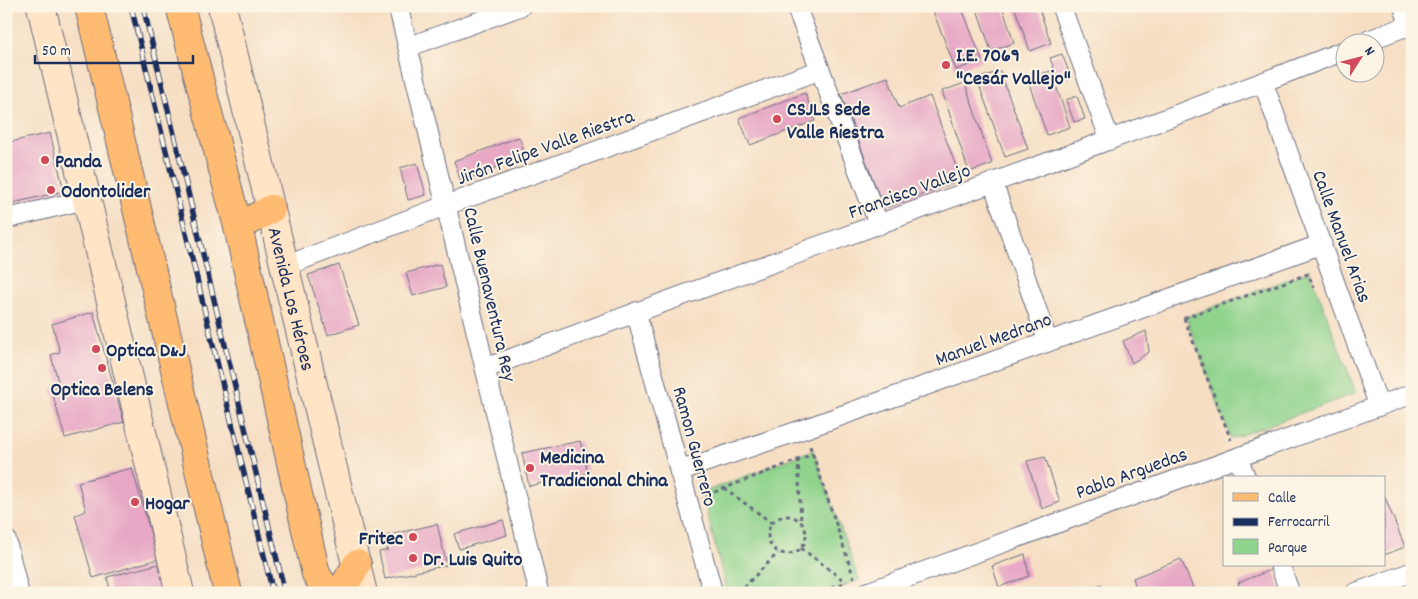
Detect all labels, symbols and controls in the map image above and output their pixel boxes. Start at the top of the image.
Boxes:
scale bar [35,32,192,64]
north arrow [1336,32,1386,82]
text: 50 m [42,41,71,63]
place label: I.E. 7069 "Cesár Vallejo" [956,43,1071,94]
text: N [1359,43,1379,60]
marker: I.E. 7069 "Cesár Vallejo" [940,59,952,71]
place label: CSJLS Sede Valle Riestra [787,97,884,148]
street label: Jirón Felipe Valle Riestra [454,104,639,194]
marker: CSJLS Sede Valle Riestra [771,113,783,125]
place label: Panda [55,149,102,177]
marker: Panda [39,154,51,166]
street label: Francisco Vallejo [845,158,975,228]
street label: Calle Manuel Arias [1303,167,1377,307]
place label: Odontolider [61,179,151,207]
marker: Odontolider [45,184,57,196]
street label: Calle Buenaventura Rey [454,205,522,385]
street label: Avenida Los Héroes [259,225,320,374]
street label: Manuel Medrano [932,307,1056,375]
place label: Optica D&J [106,338,186,366]
marker: Optica D&J [90,343,102,355]
marker: Optica Belens [96,362,108,374]
place label: Optica Belens [50,377,154,405]
street label: Ramon Guerrero [664,384,723,510]
street label: Pablo Arguedas [1072,442,1192,508]
place label: Medicina Tradicional China [540,445,668,496]
marker: Medicina Tradicional China [524,462,536,474]
legend [1223,476,1386,566]
text: Calle [1268,488,1297,510]
place label: Hogar [145,491,190,519]
marker: Hogar [129,496,141,508]
text: Ferrocarril [1268,512,1330,534]
place label: Fritec [359,526,403,554]
marker: Fritec [407,531,419,543]
text: Parque [1268,538,1308,560]
place label: Dr. Luis Quito [423,547,522,575]
marker: Dr. Luis Quito [407,552,419,564]

